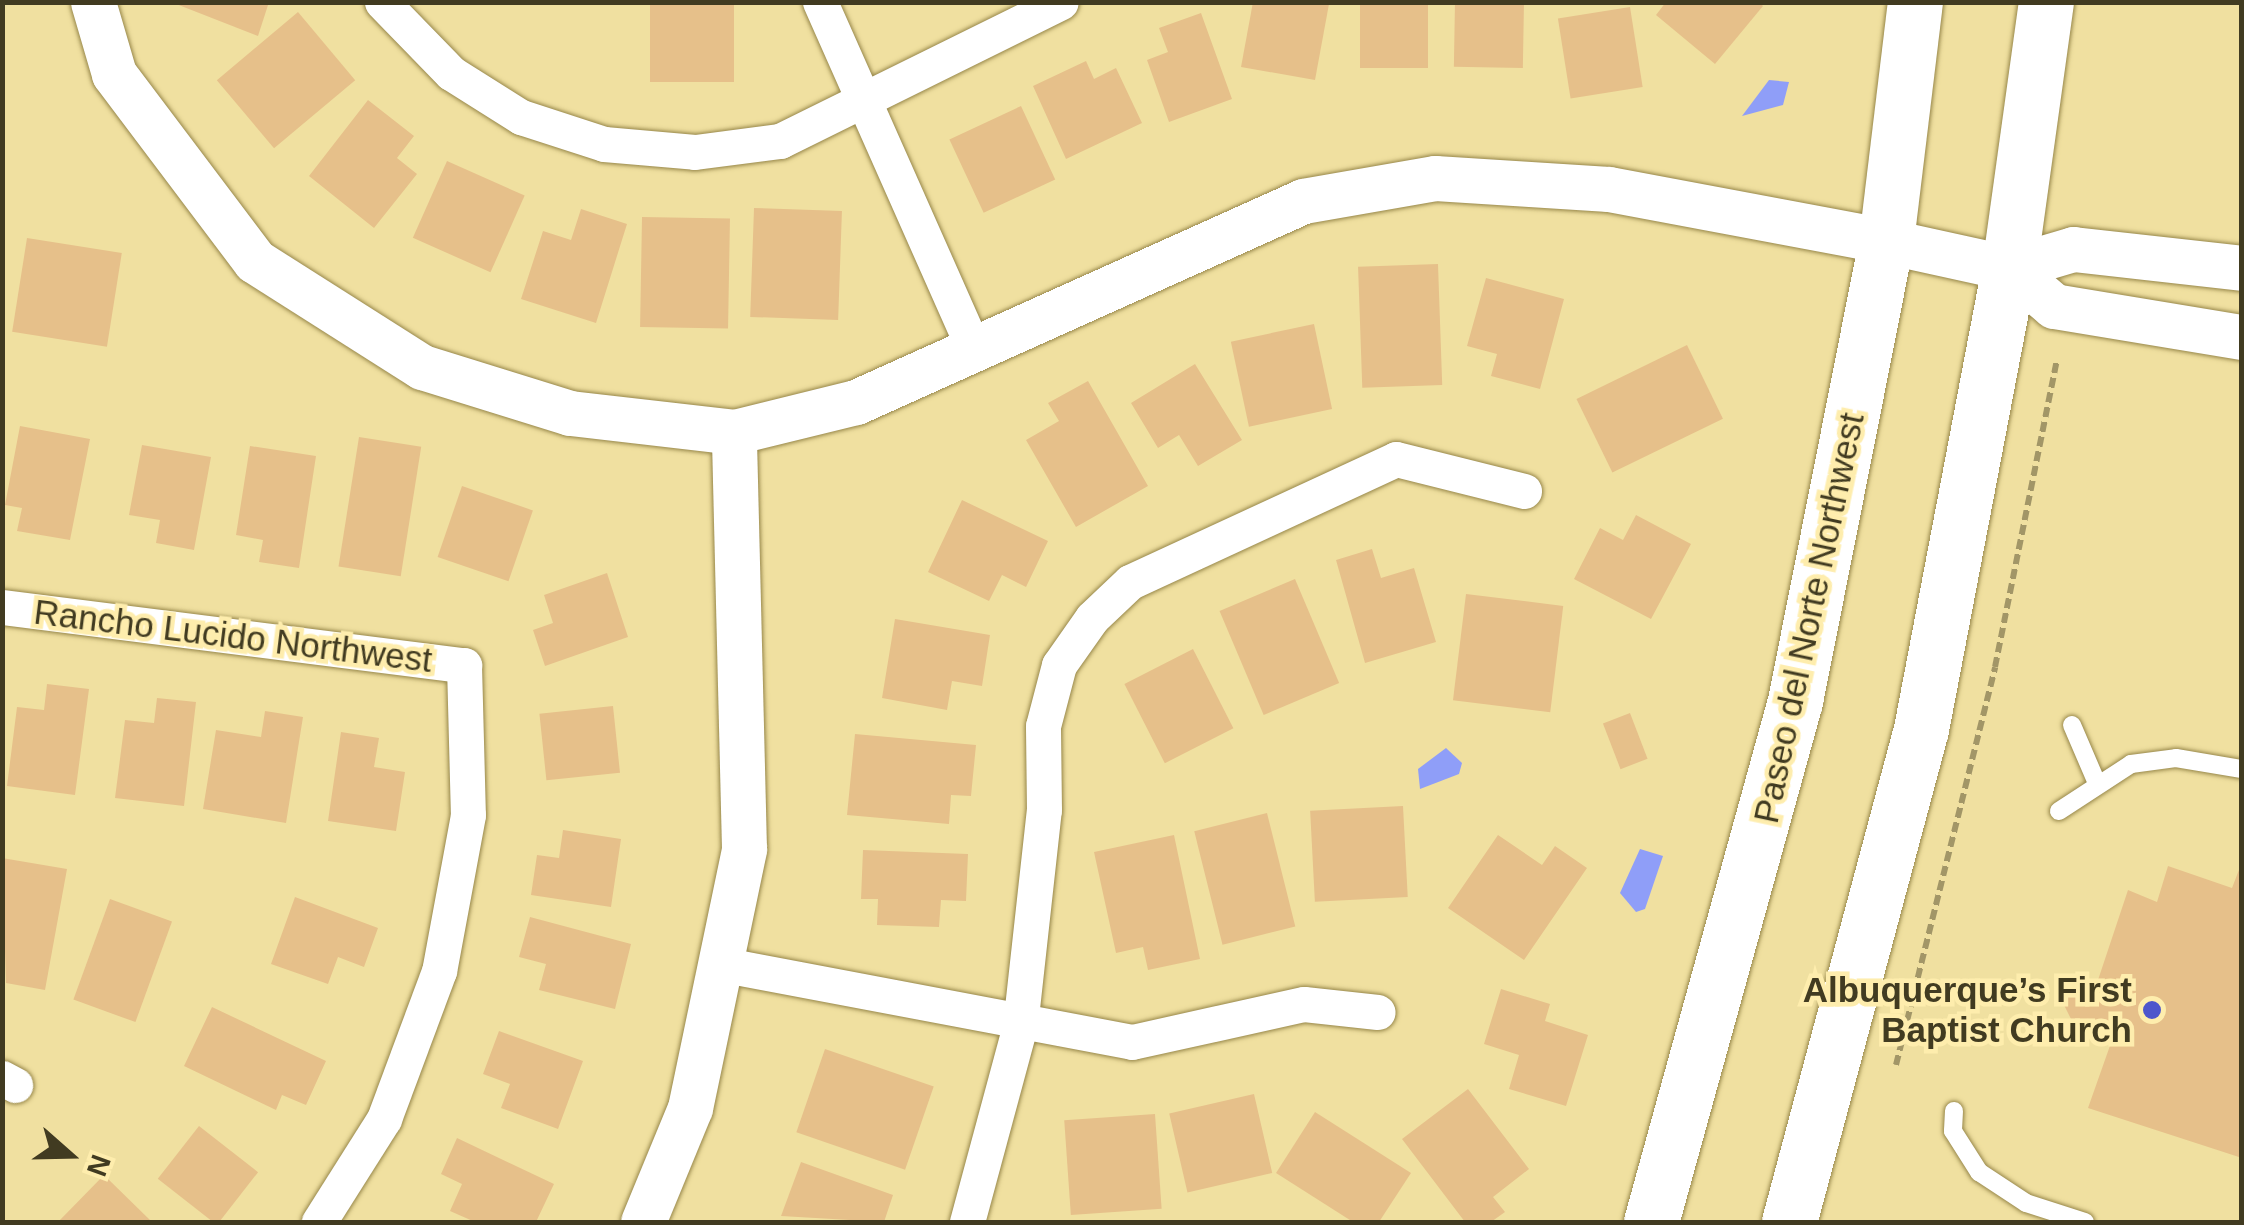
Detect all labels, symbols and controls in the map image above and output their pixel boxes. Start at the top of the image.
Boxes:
street label: Paseo del Norte Northwest [1745,409,1873,827]
street label: Rancho Lucido Northwest [32,591,434,681]
place label: Albuquerque’s First Baptist Church [1803,969,2132,1051]
marker: Albuquerque’s First Baptist Church [2141,999,2163,1021]
north arrow [20,1105,120,1205]
text: N [81,1151,117,1180]

